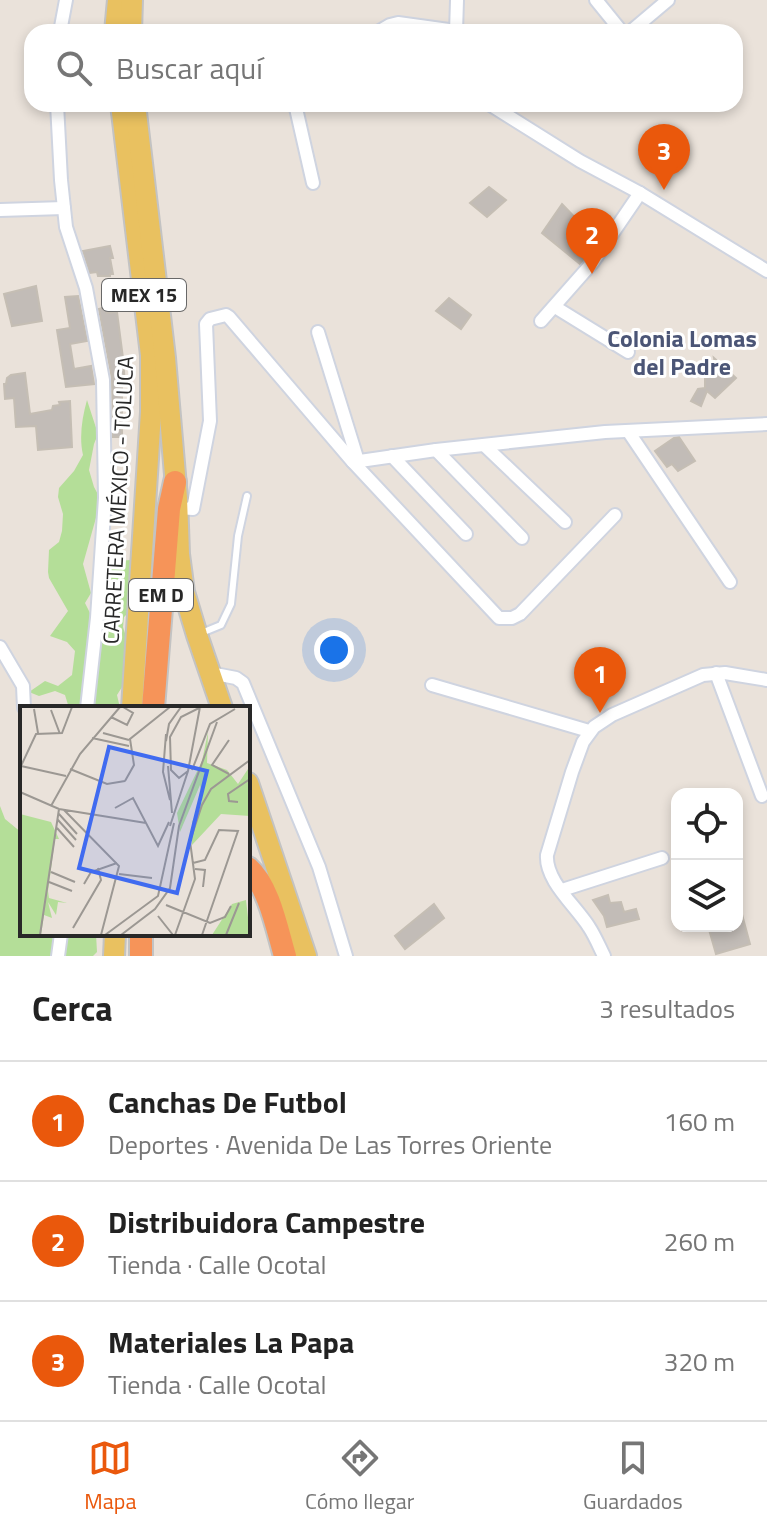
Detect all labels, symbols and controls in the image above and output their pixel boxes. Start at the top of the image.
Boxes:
search box [24,24,743,112]
text: Buscar aquí [116,45,263,91]
icon: search [52,46,96,90]
pin: 3 [638,124,690,190]
pin: 2 [566,208,618,274]
road number: MEX 15 [102,279,186,311]
district label: Colonia Lomas del Padre [607,320,757,384]
street label: CARRETERA MÉXICO - TOLUCA [93,355,143,645]
road number: EM D [129,579,193,611]
your location [314,630,354,670]
pin: 1 [574,647,626,713]
inset map [20,706,250,936]
map controls [671,788,743,932]
button: locate [671,788,743,860]
button: layers [671,860,743,932]
text: Cerca [32,982,113,1034]
text: 3 resultados [599,989,735,1028]
text: Canchas De Futbol [108,1079,347,1125]
text: 1 [51,1102,65,1141]
text: 160 m [664,1102,735,1141]
text: Deportes · Avenida De Las Torres Oriente [108,1125,552,1164]
text: Distribuidora Campestre [108,1199,425,1245]
text: 2 [51,1222,65,1261]
text: 260 m [664,1222,735,1261]
text: Tienda · Calle Ocotal [108,1245,326,1284]
text: Materiales La Papa [108,1319,354,1365]
text: 3 [51,1342,65,1381]
text: 320 m [664,1342,735,1381]
text: Tienda · Calle Ocotal [108,1365,326,1404]
tab: Mapa [84,1436,136,1518]
tab: Cómo llegar [305,1436,414,1518]
tab: Guardados [583,1436,683,1518]

